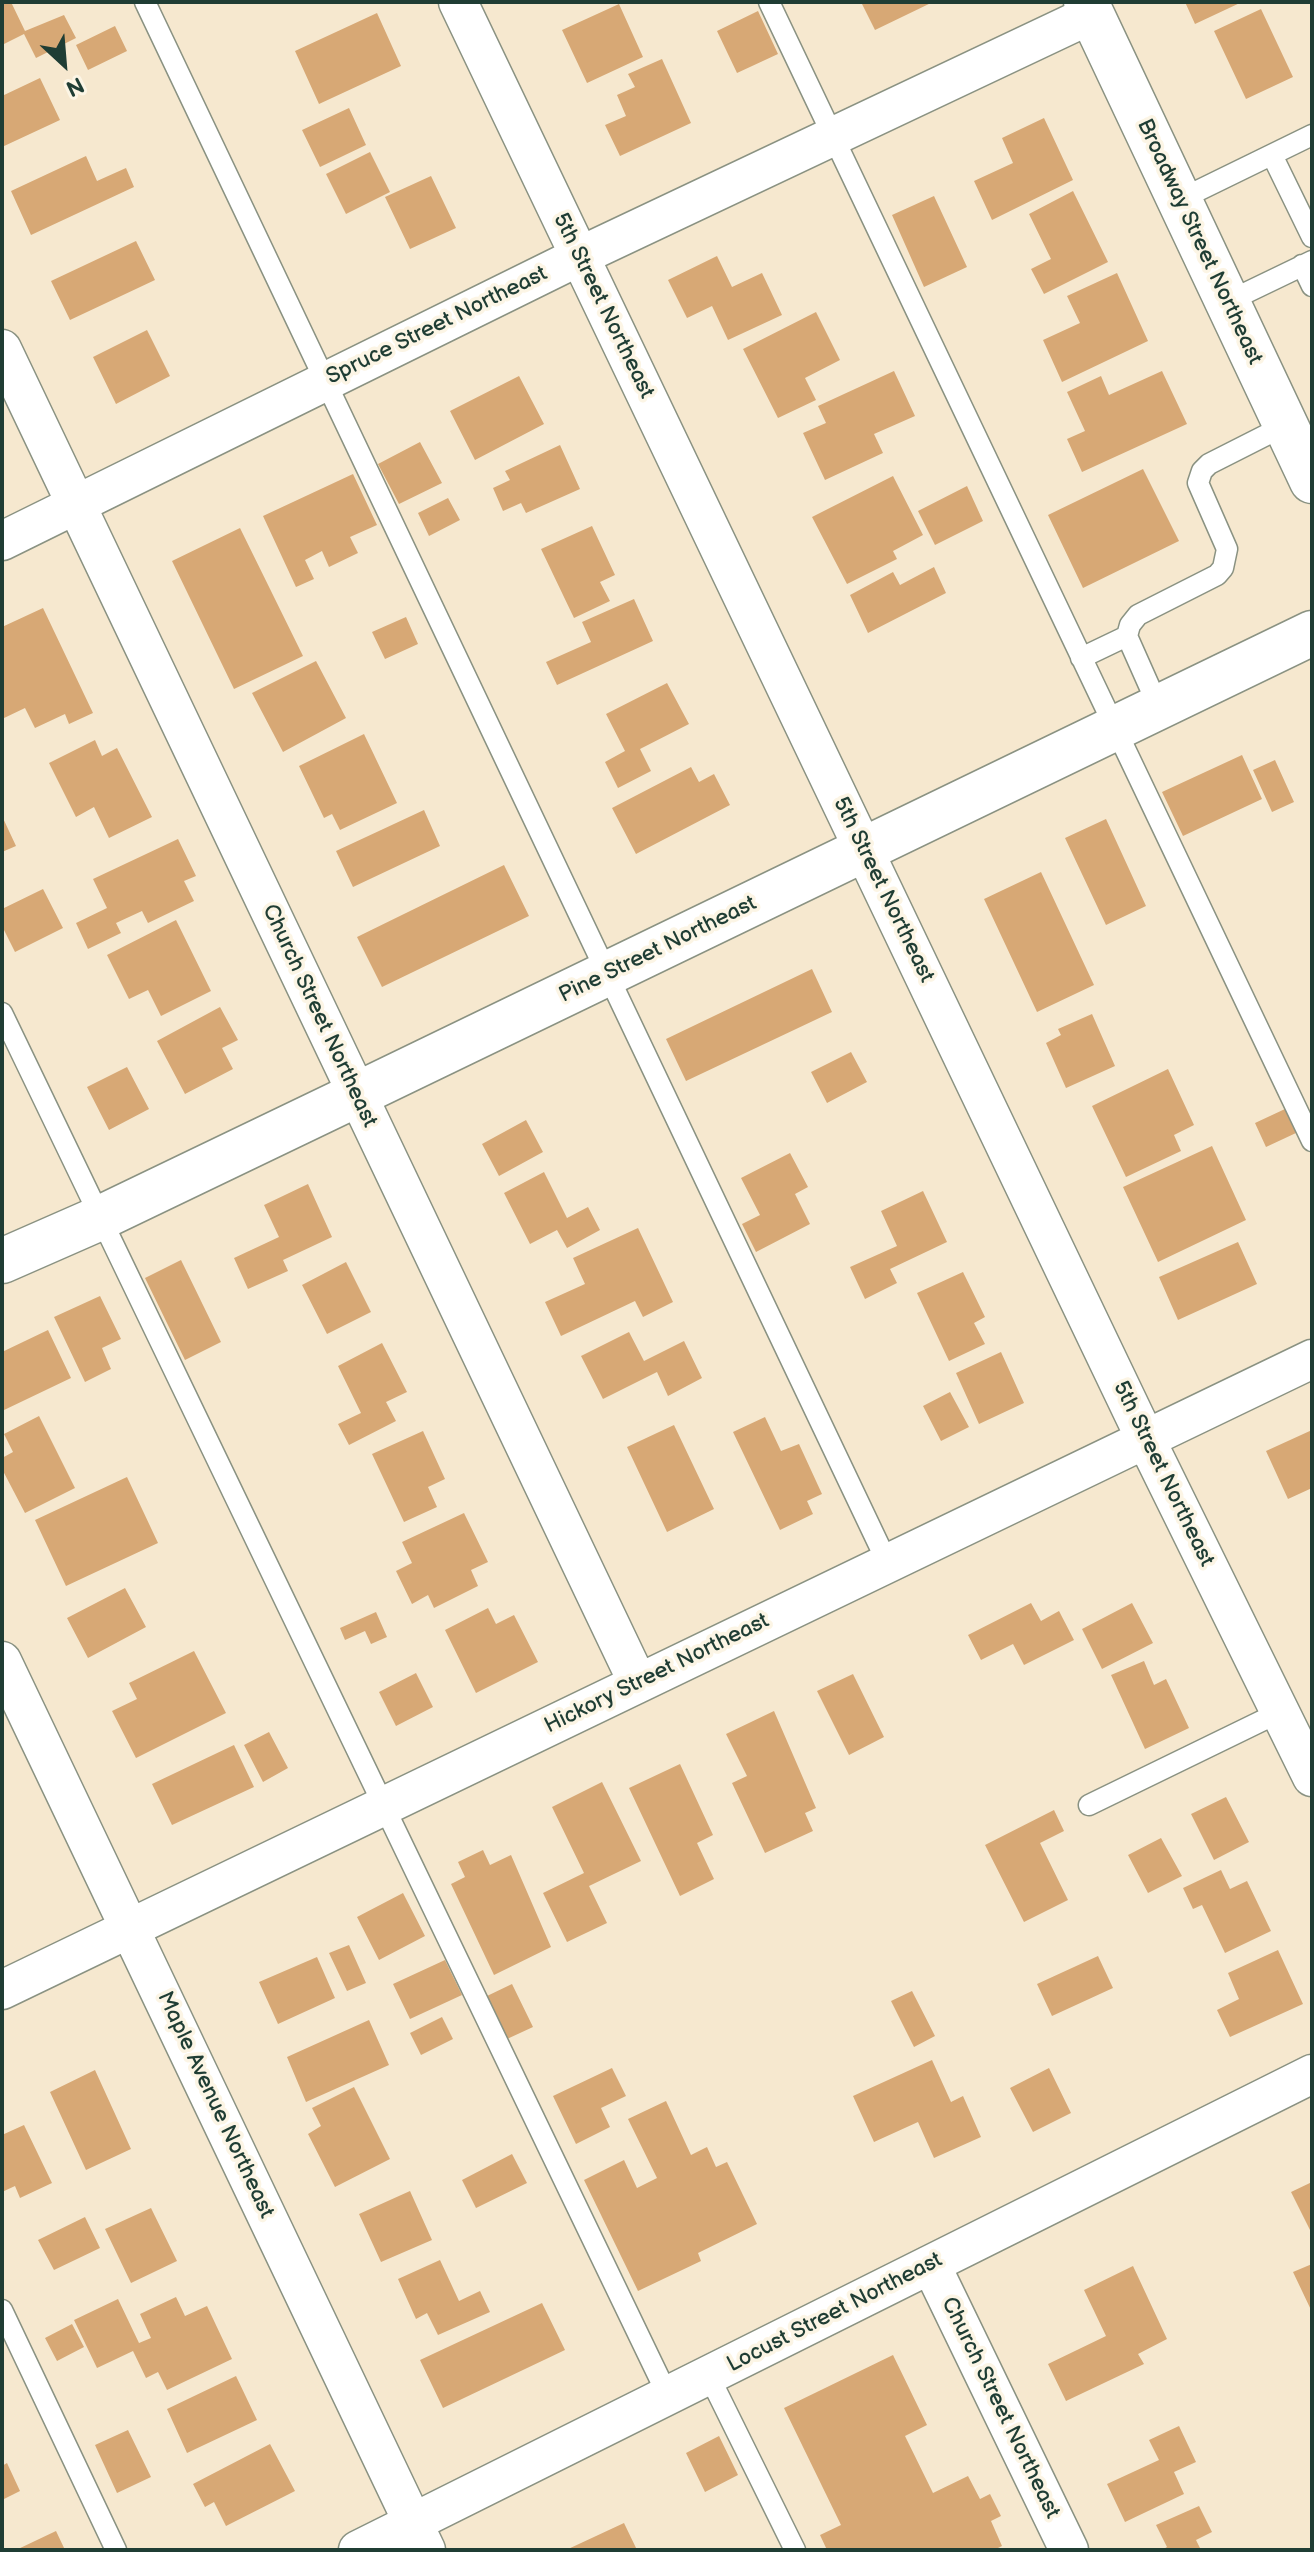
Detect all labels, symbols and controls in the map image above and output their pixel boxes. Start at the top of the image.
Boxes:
north arrow [24,24,104,104]
text: N [61,70,88,102]
street label: Broadway Street Northeast [1130,115,1268,369]
street label: 5th Street Northeast [547,209,659,403]
street label: Spruce Street Northeast [322,261,552,391]
street label: 5th Street Northeast [827,793,939,987]
street label: Pine Street Northeast [555,891,761,1009]
street label: Church Street Northeast [256,900,382,1132]
street label: 5th Street Northeast [1107,1377,1219,1571]
street label: Hickory Street Northeast [540,1608,774,1740]
street label: Maple Avenue Northeast [151,1987,279,2223]
street label: Locust Street Northeast [723,2247,947,2379]
street label: Church Street Northeast [935,2293,1065,2523]

